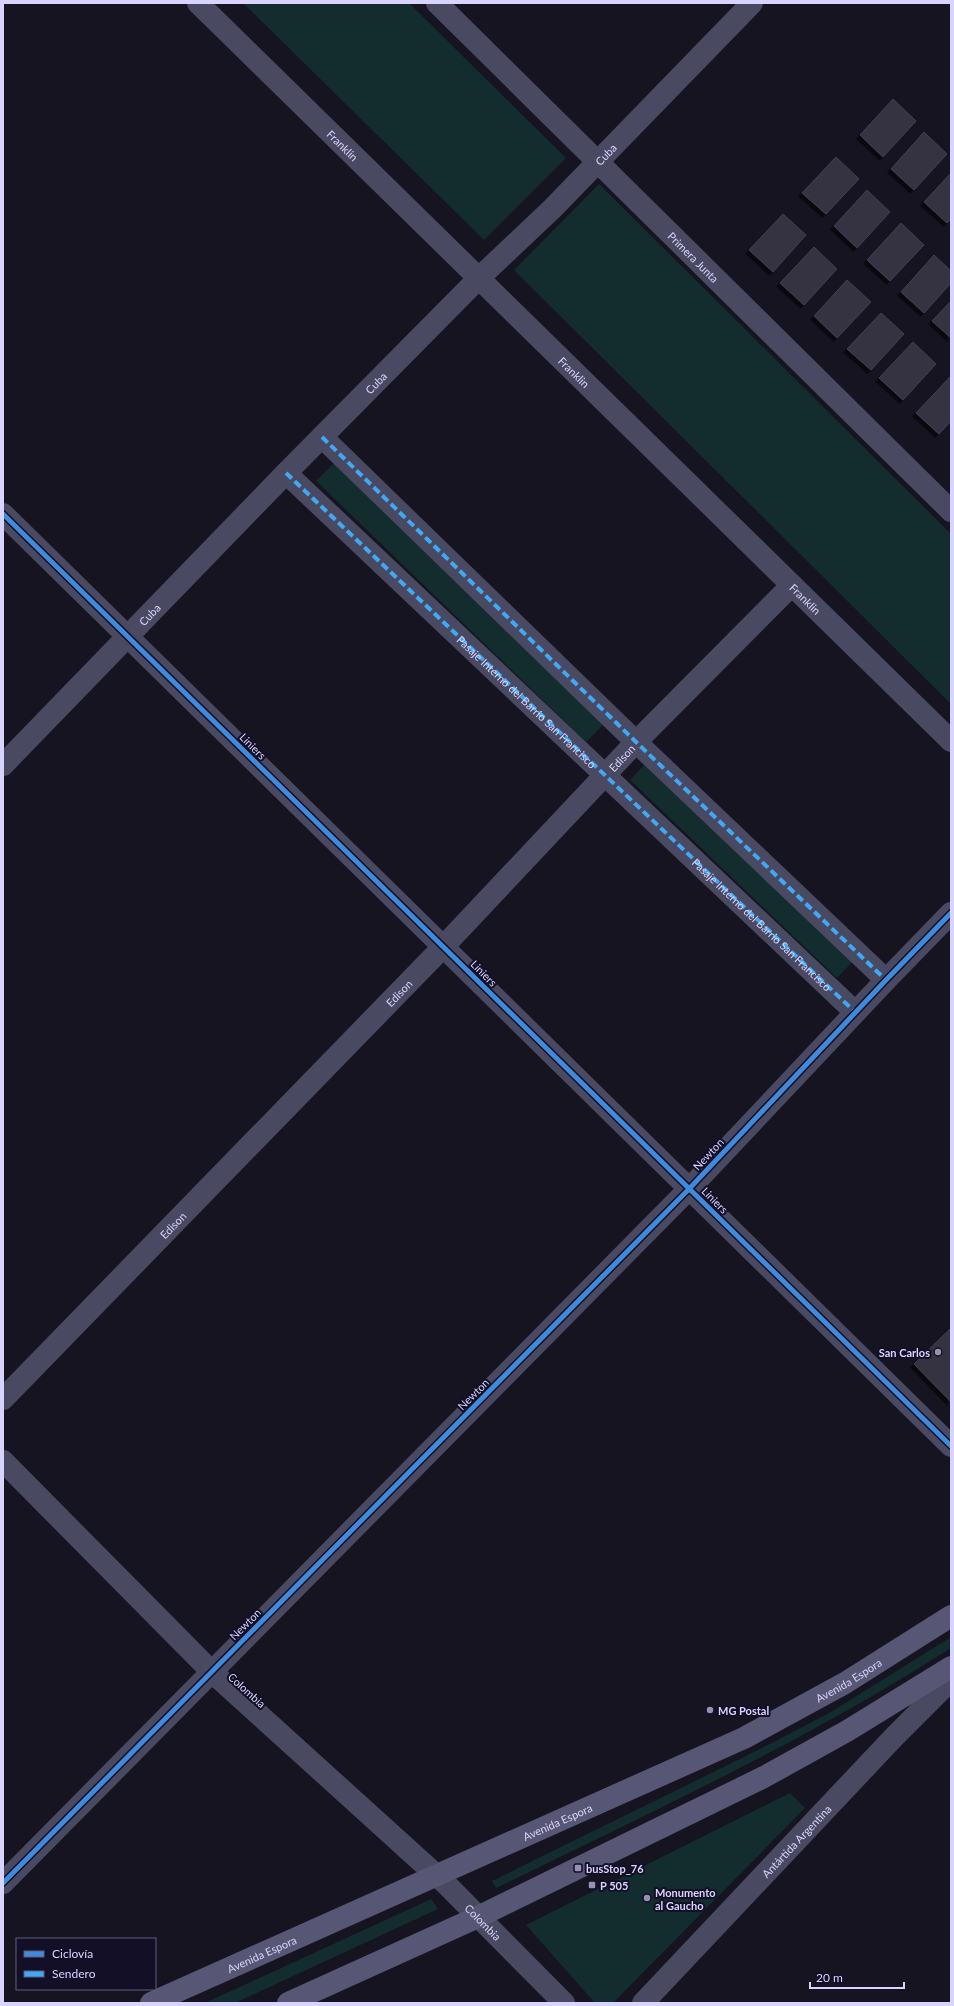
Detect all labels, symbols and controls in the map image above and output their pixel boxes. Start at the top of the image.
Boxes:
street label: Franklin [325,127,361,163]
street label: Cuba [592,141,619,168]
street label: Primera Junta [666,229,722,285]
street label: Franklin [556,354,593,390]
street label: Cuba [362,369,389,396]
street label: Franklin [788,581,824,617]
street label: Cuba [136,601,163,628]
street label: Pasaje Interno del Barrio San Francisco [455,632,599,770]
street label: Liniers [237,730,269,762]
street label: Edison [606,741,637,774]
street label: Pasaje Interno del Barrio San Francisco [690,855,835,993]
street label: Liniers [468,957,500,989]
street label: Edison [383,977,414,1009]
street label: Newton [690,1135,726,1173]
street label: Liniers [699,1184,731,1216]
street label: Edison [157,1209,188,1241]
place label: San Carlos [879,1346,930,1359]
marker: San Carlos [933,1347,943,1357]
street label: Newton [455,1376,491,1412]
street label: Newton [227,1606,263,1642]
street label: Avenida Espora [813,1655,884,1704]
street label: Colombia [226,1670,268,1710]
place label: MG Postal [718,1704,769,1717]
marker: MG Postal [705,1705,715,1715]
street label: Avenida Espora [521,1800,594,1843]
street label: Antártida Argentina [759,1802,833,1880]
place label: busStop_76 [586,1862,644,1875]
marker: busStop_76 [573,1863,583,1873]
place label: P 505 [600,1879,628,1892]
marker: P 505 [587,1880,597,1890]
place label: Monumento al Gaucho [655,1886,716,1912]
marker: Monumento al Gaucho [642,1893,652,1903]
street label: Colombia [463,1901,504,1943]
street label: Avenida Espora [225,1933,298,1975]
legend [16,1938,156,1990]
text: Ciclovía [52,1946,93,1961]
scale bar [810,1964,904,1990]
text: Sendero [52,1966,96,1981]
text: 20 m [816,1970,843,1985]

